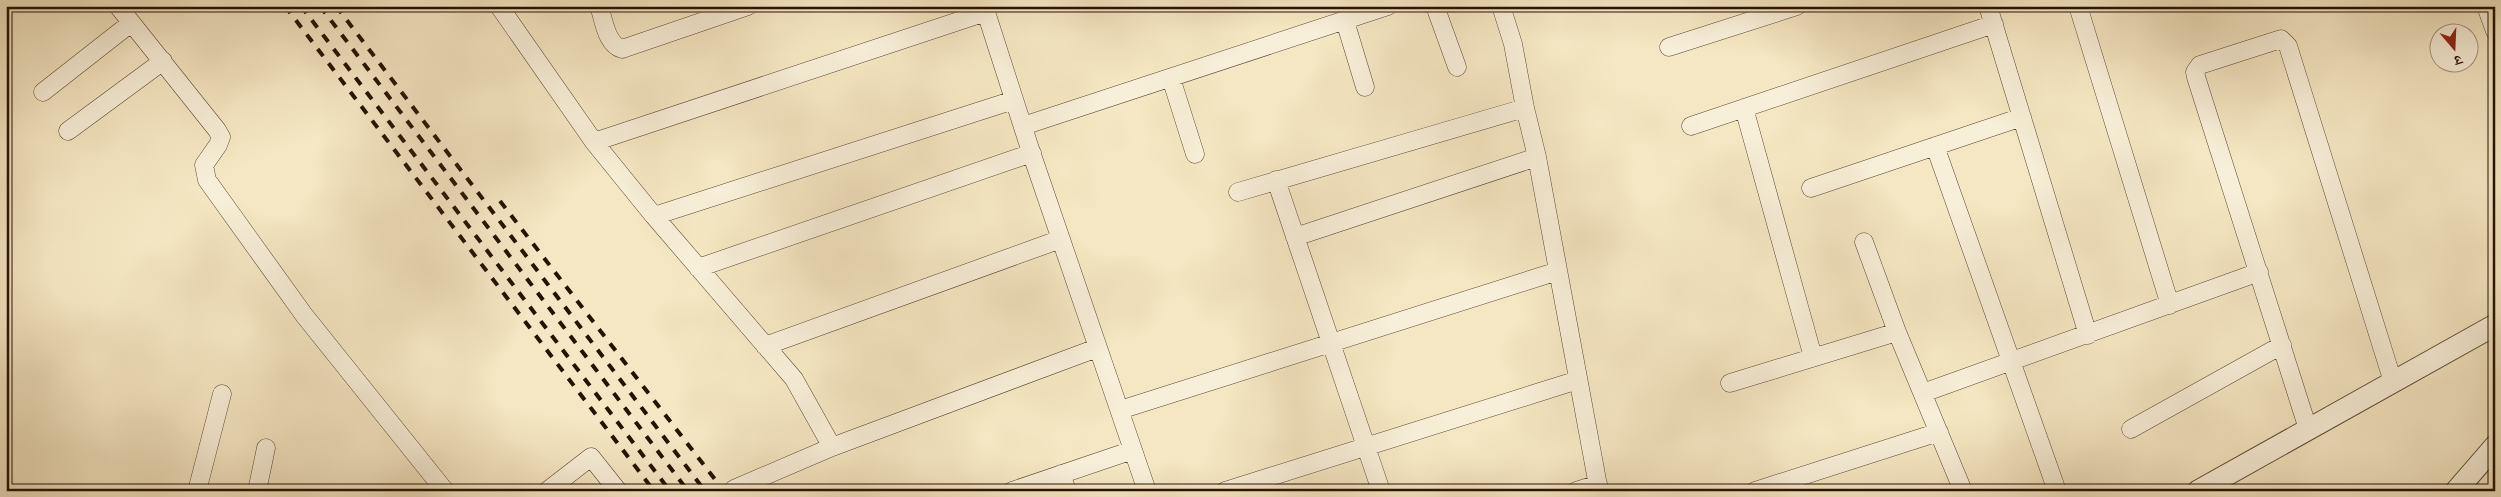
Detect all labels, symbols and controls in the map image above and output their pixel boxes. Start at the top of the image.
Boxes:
north arrow [2428,22,2478,72]
text: उ [2451,50,2465,69]

